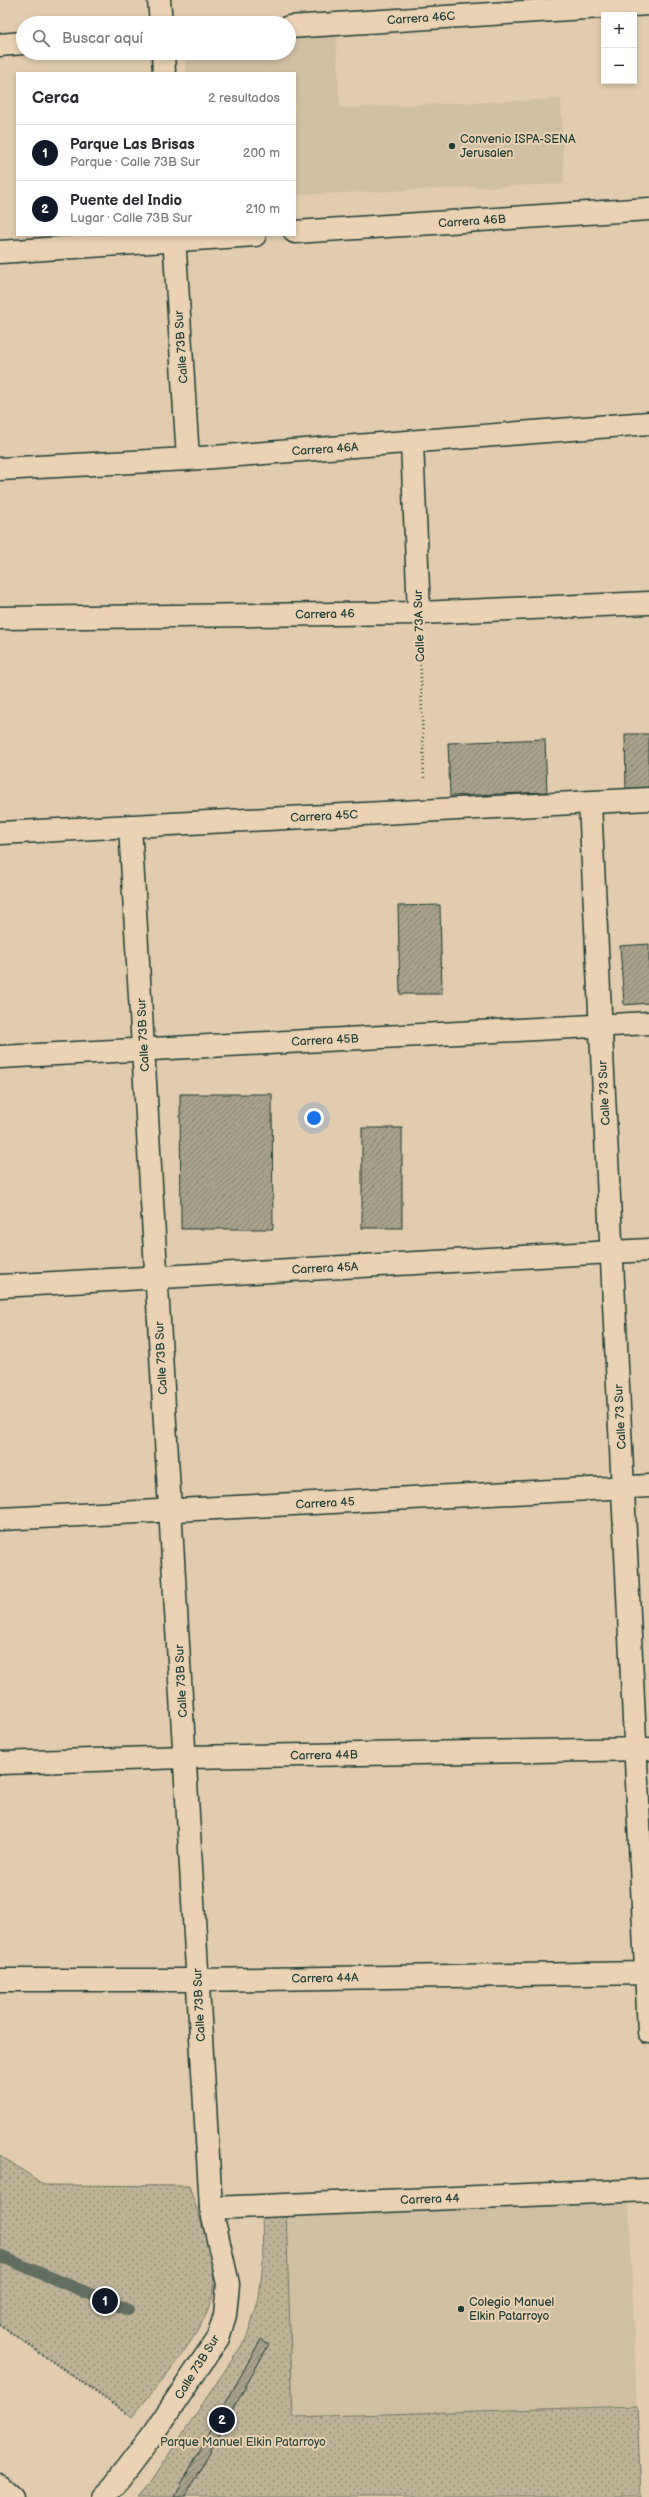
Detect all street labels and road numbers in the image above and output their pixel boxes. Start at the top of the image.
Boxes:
street label: Carrera 46C [387,9,456,28]
street label: Carrera 46B [438,212,506,231]
street label: Calle 73B Sur [171,309,192,384]
street label: Carrera 46A [291,440,360,459]
street label: Calle 73A Sur [411,589,428,662]
street label: Carrera 46 [295,606,355,623]
street label: Carrera 45C [290,807,359,826]
street label: Calle 73B Sur [134,997,153,1072]
street label: Carrera 45B [291,1031,359,1050]
street label: Calle 73 Sur [595,1059,614,1126]
street label: Carrera 45A [291,1259,359,1278]
street label: Calle 73B Sur [152,1320,171,1395]
street label: Calle 73 Sur [611,1383,630,1450]
street label: Carrera 45 [295,1494,355,1513]
street label: Calle 73B Sur [172,1643,191,1718]
street label: Carrera 44B [290,1747,358,1764]
street label: Calle 73B Sur [190,1967,209,2042]
street label: Carrera 44A [291,1970,359,1987]
street label: Carrera 44 [400,2191,461,2208]
street label: Calle 73B Sur [172,2332,224,2402]

